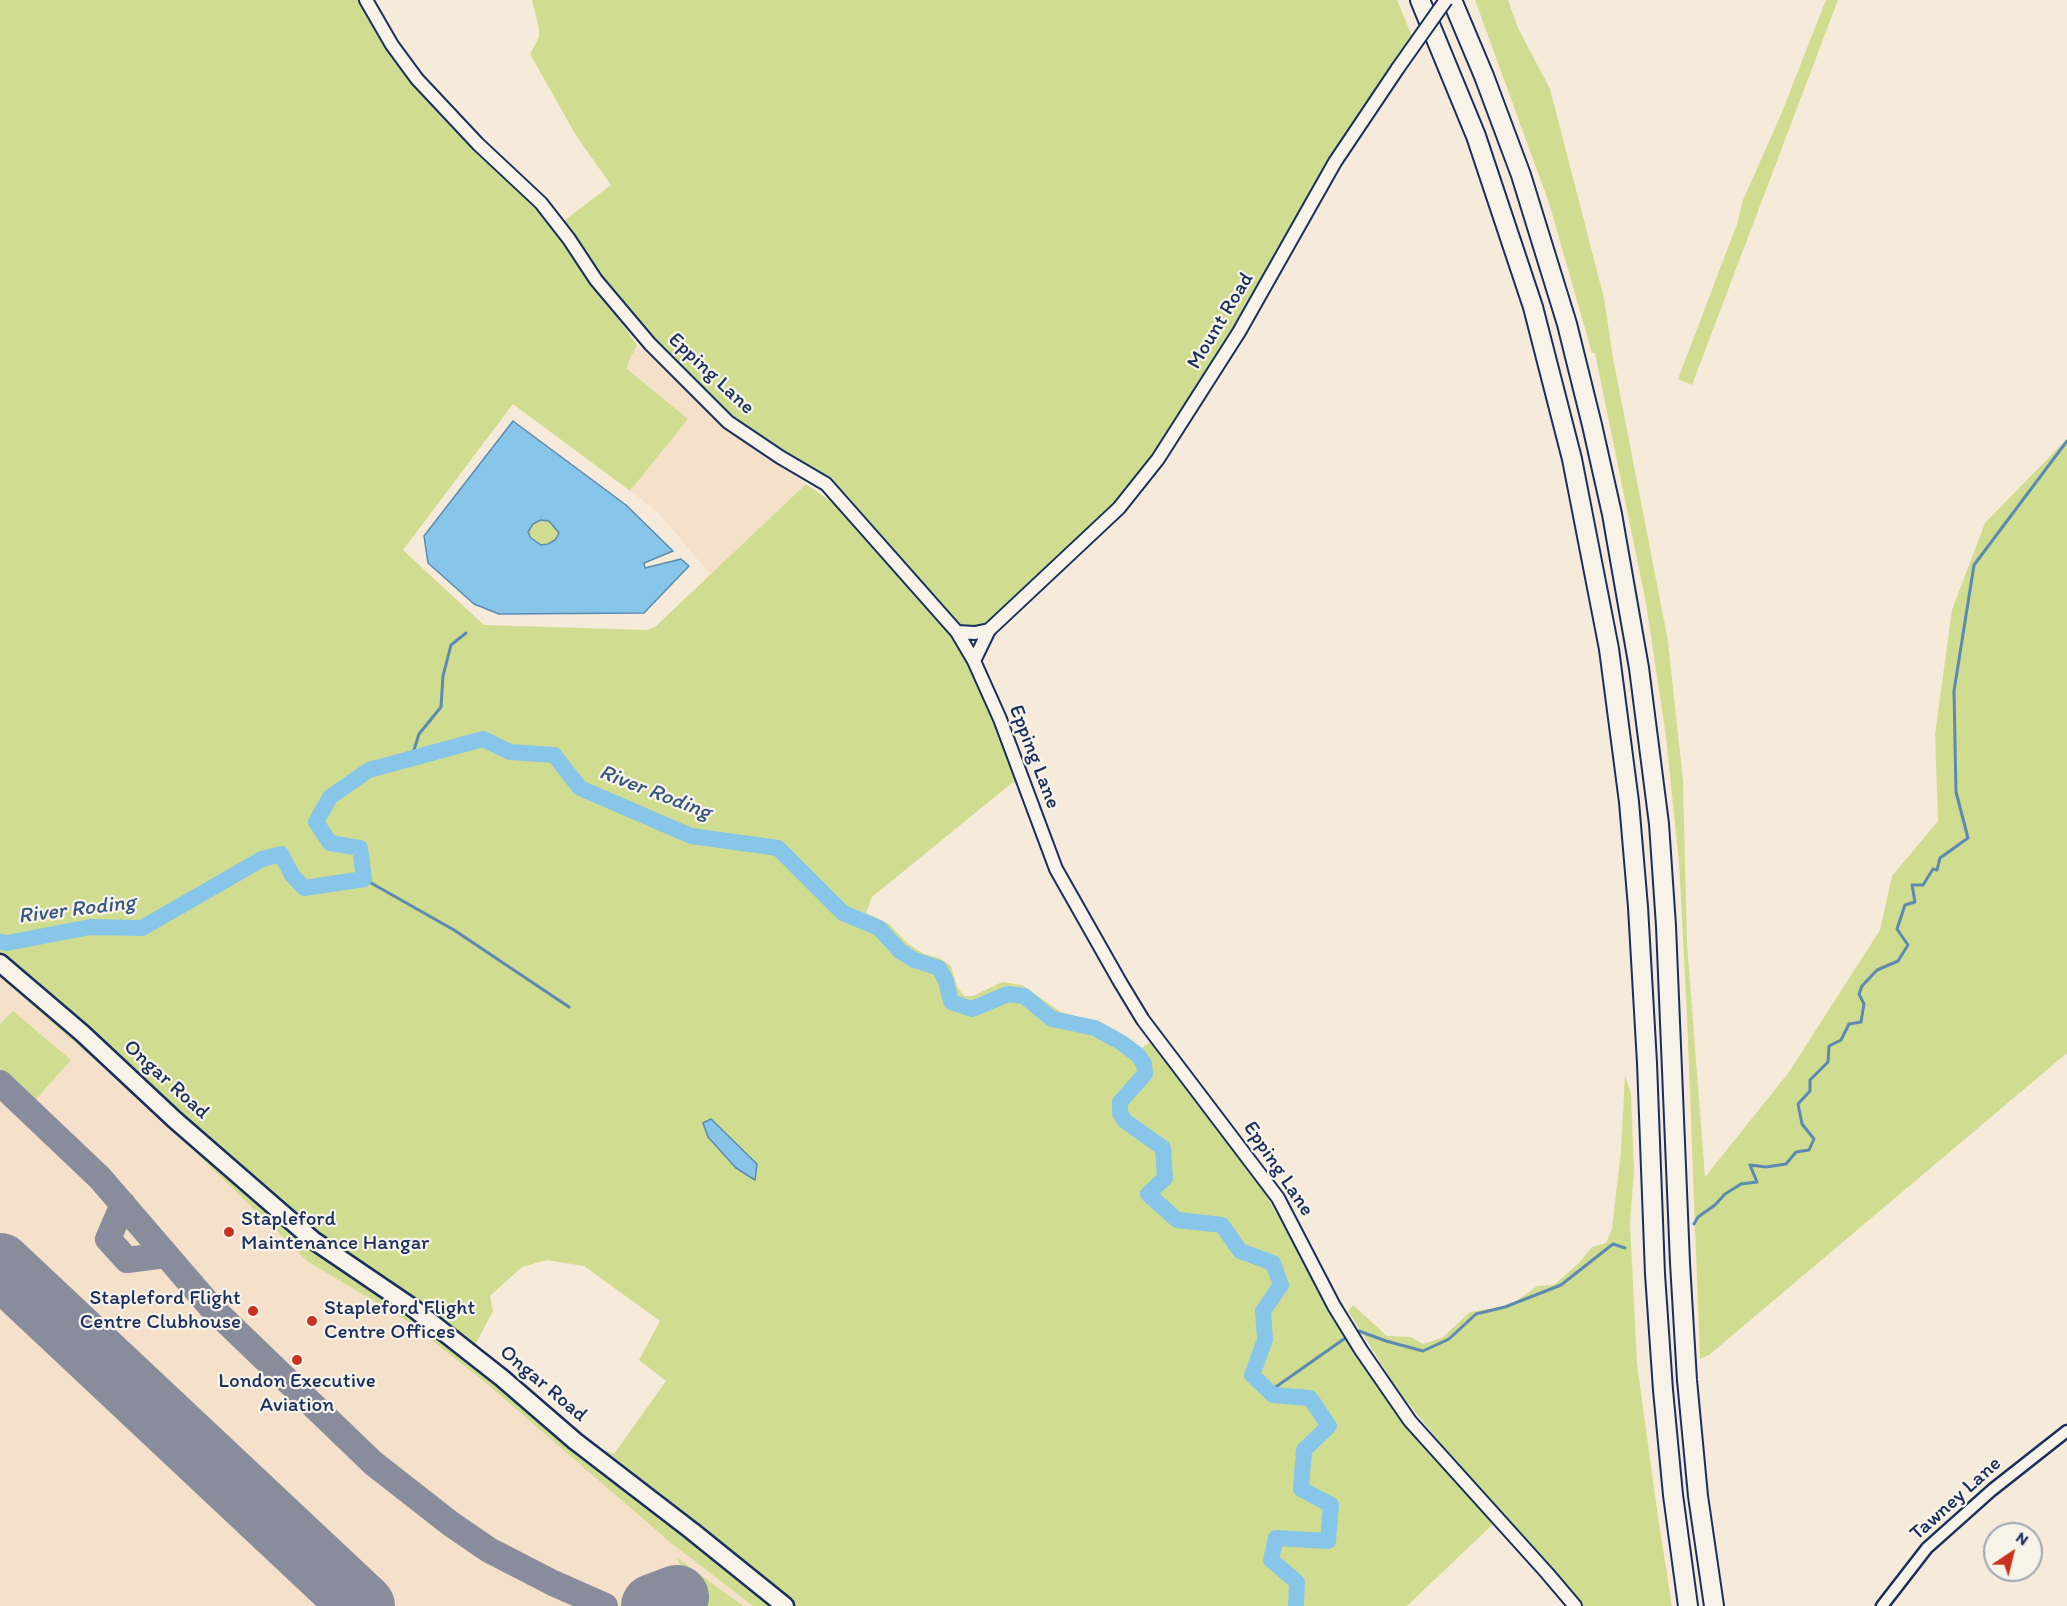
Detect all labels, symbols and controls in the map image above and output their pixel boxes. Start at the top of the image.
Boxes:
street label: Mount Road [1182,268,1260,374]
street label: Epping Lane [663,328,759,420]
street label: Epping Lane [1003,702,1065,812]
water label: River Roding [595,760,715,826]
water label: River Roding [17,890,137,930]
street label: Ongar Road [118,1035,214,1125]
street label: Epping Lane [1237,1117,1319,1221]
place label: Stapleford Maintenance Hangar [241,1207,429,1257]
marker: Stapleford Maintenance Hangar [222,1225,236,1239]
place label: Stapleford Flight Centre Clubhouse [80,1286,241,1336]
place label: Stapleford Flight Centre Offices [324,1296,475,1346]
marker: Stapleford Flight Centre Clubhouse [246,1304,260,1318]
marker: Stapleford Flight Centre Offices [305,1314,319,1328]
street label: Ongar Road [494,1340,592,1428]
marker: London Executive Aviation [290,1353,304,1367]
place label: London Executive Aviation [218,1369,376,1419]
street label: Tawney Lane [1905,1451,2007,1547]
north arrow [1983,1522,2043,1582]
text: N [2013,1528,2032,1549]

